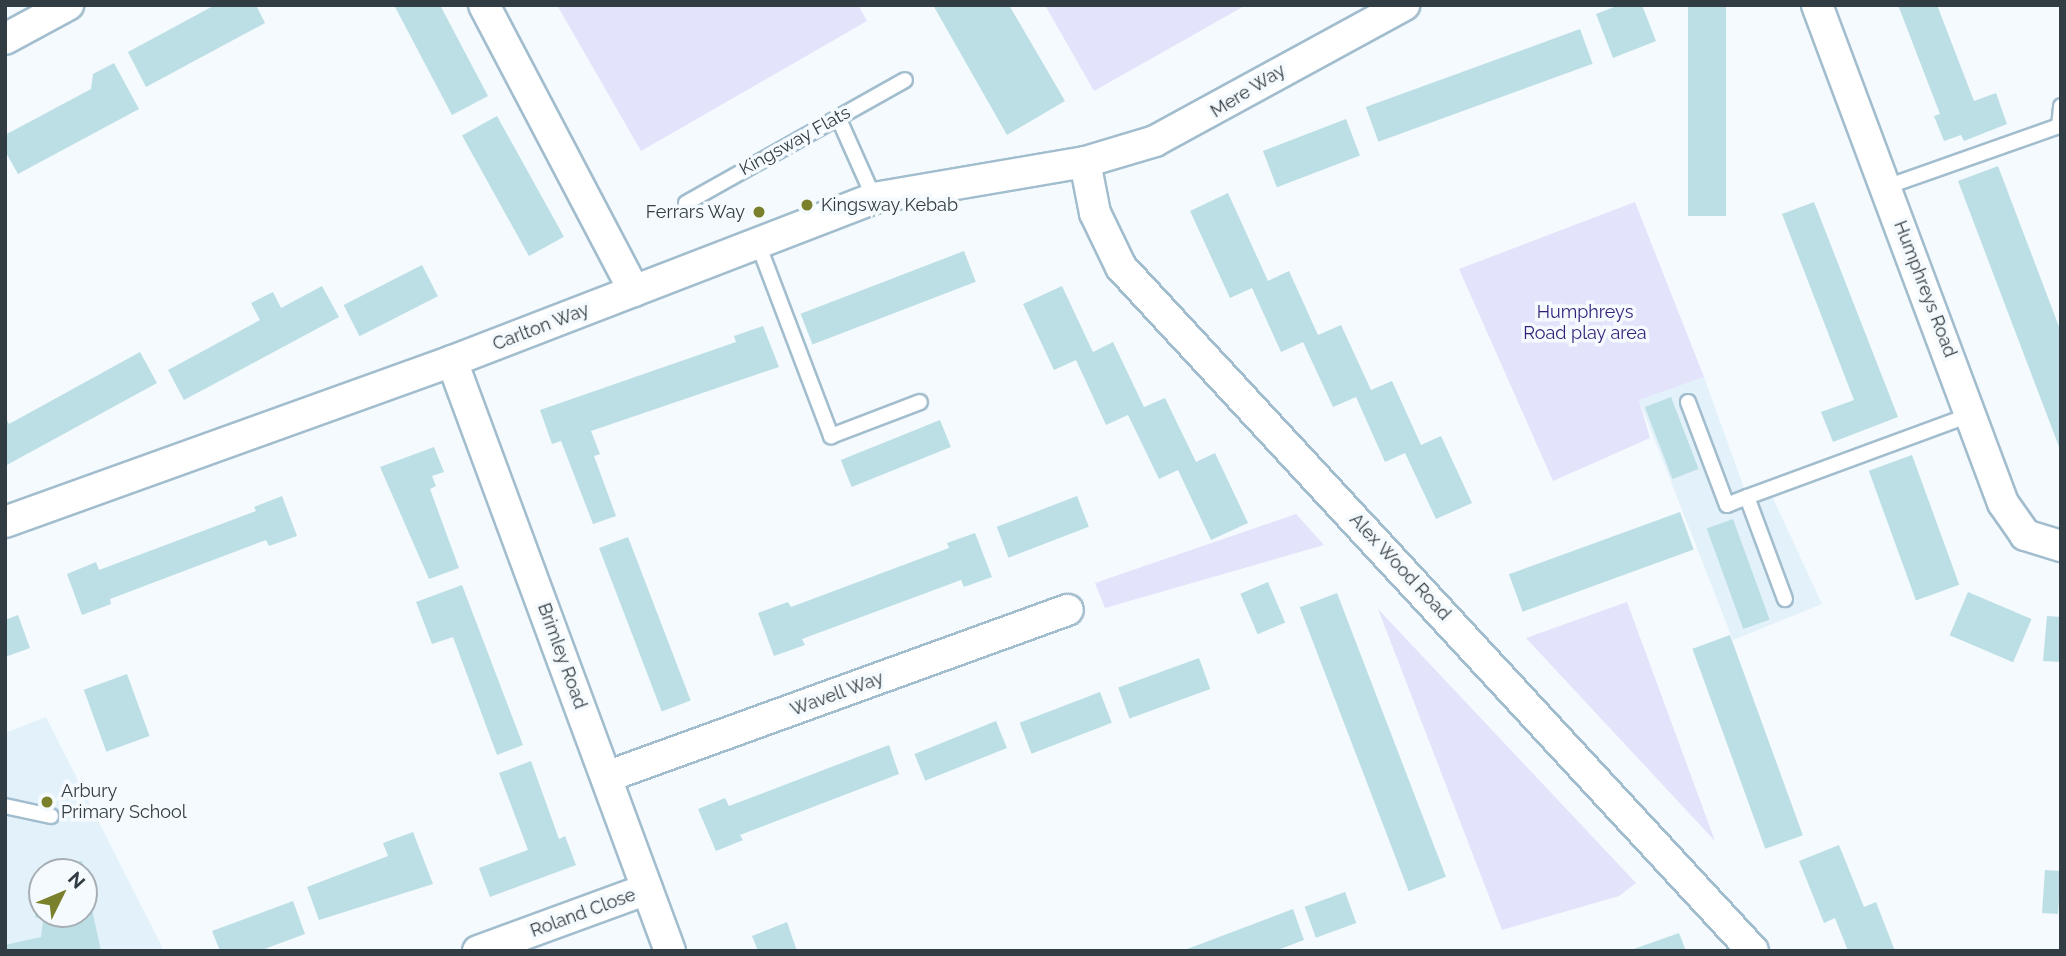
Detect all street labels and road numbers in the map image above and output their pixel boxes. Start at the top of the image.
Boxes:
street label: Mere Way [1206,59,1290,123]
street label: Kingsway Flats [736,102,854,180]
street label: Humphreys Road [1889,218,1961,360]
street label: Carlton Way [489,299,593,355]
street label: Alex Wood Road [1345,509,1455,625]
street label: Brimley Road [533,600,591,712]
street label: Wavell Way [787,667,887,721]
street label: Roland Close [527,884,639,942]

